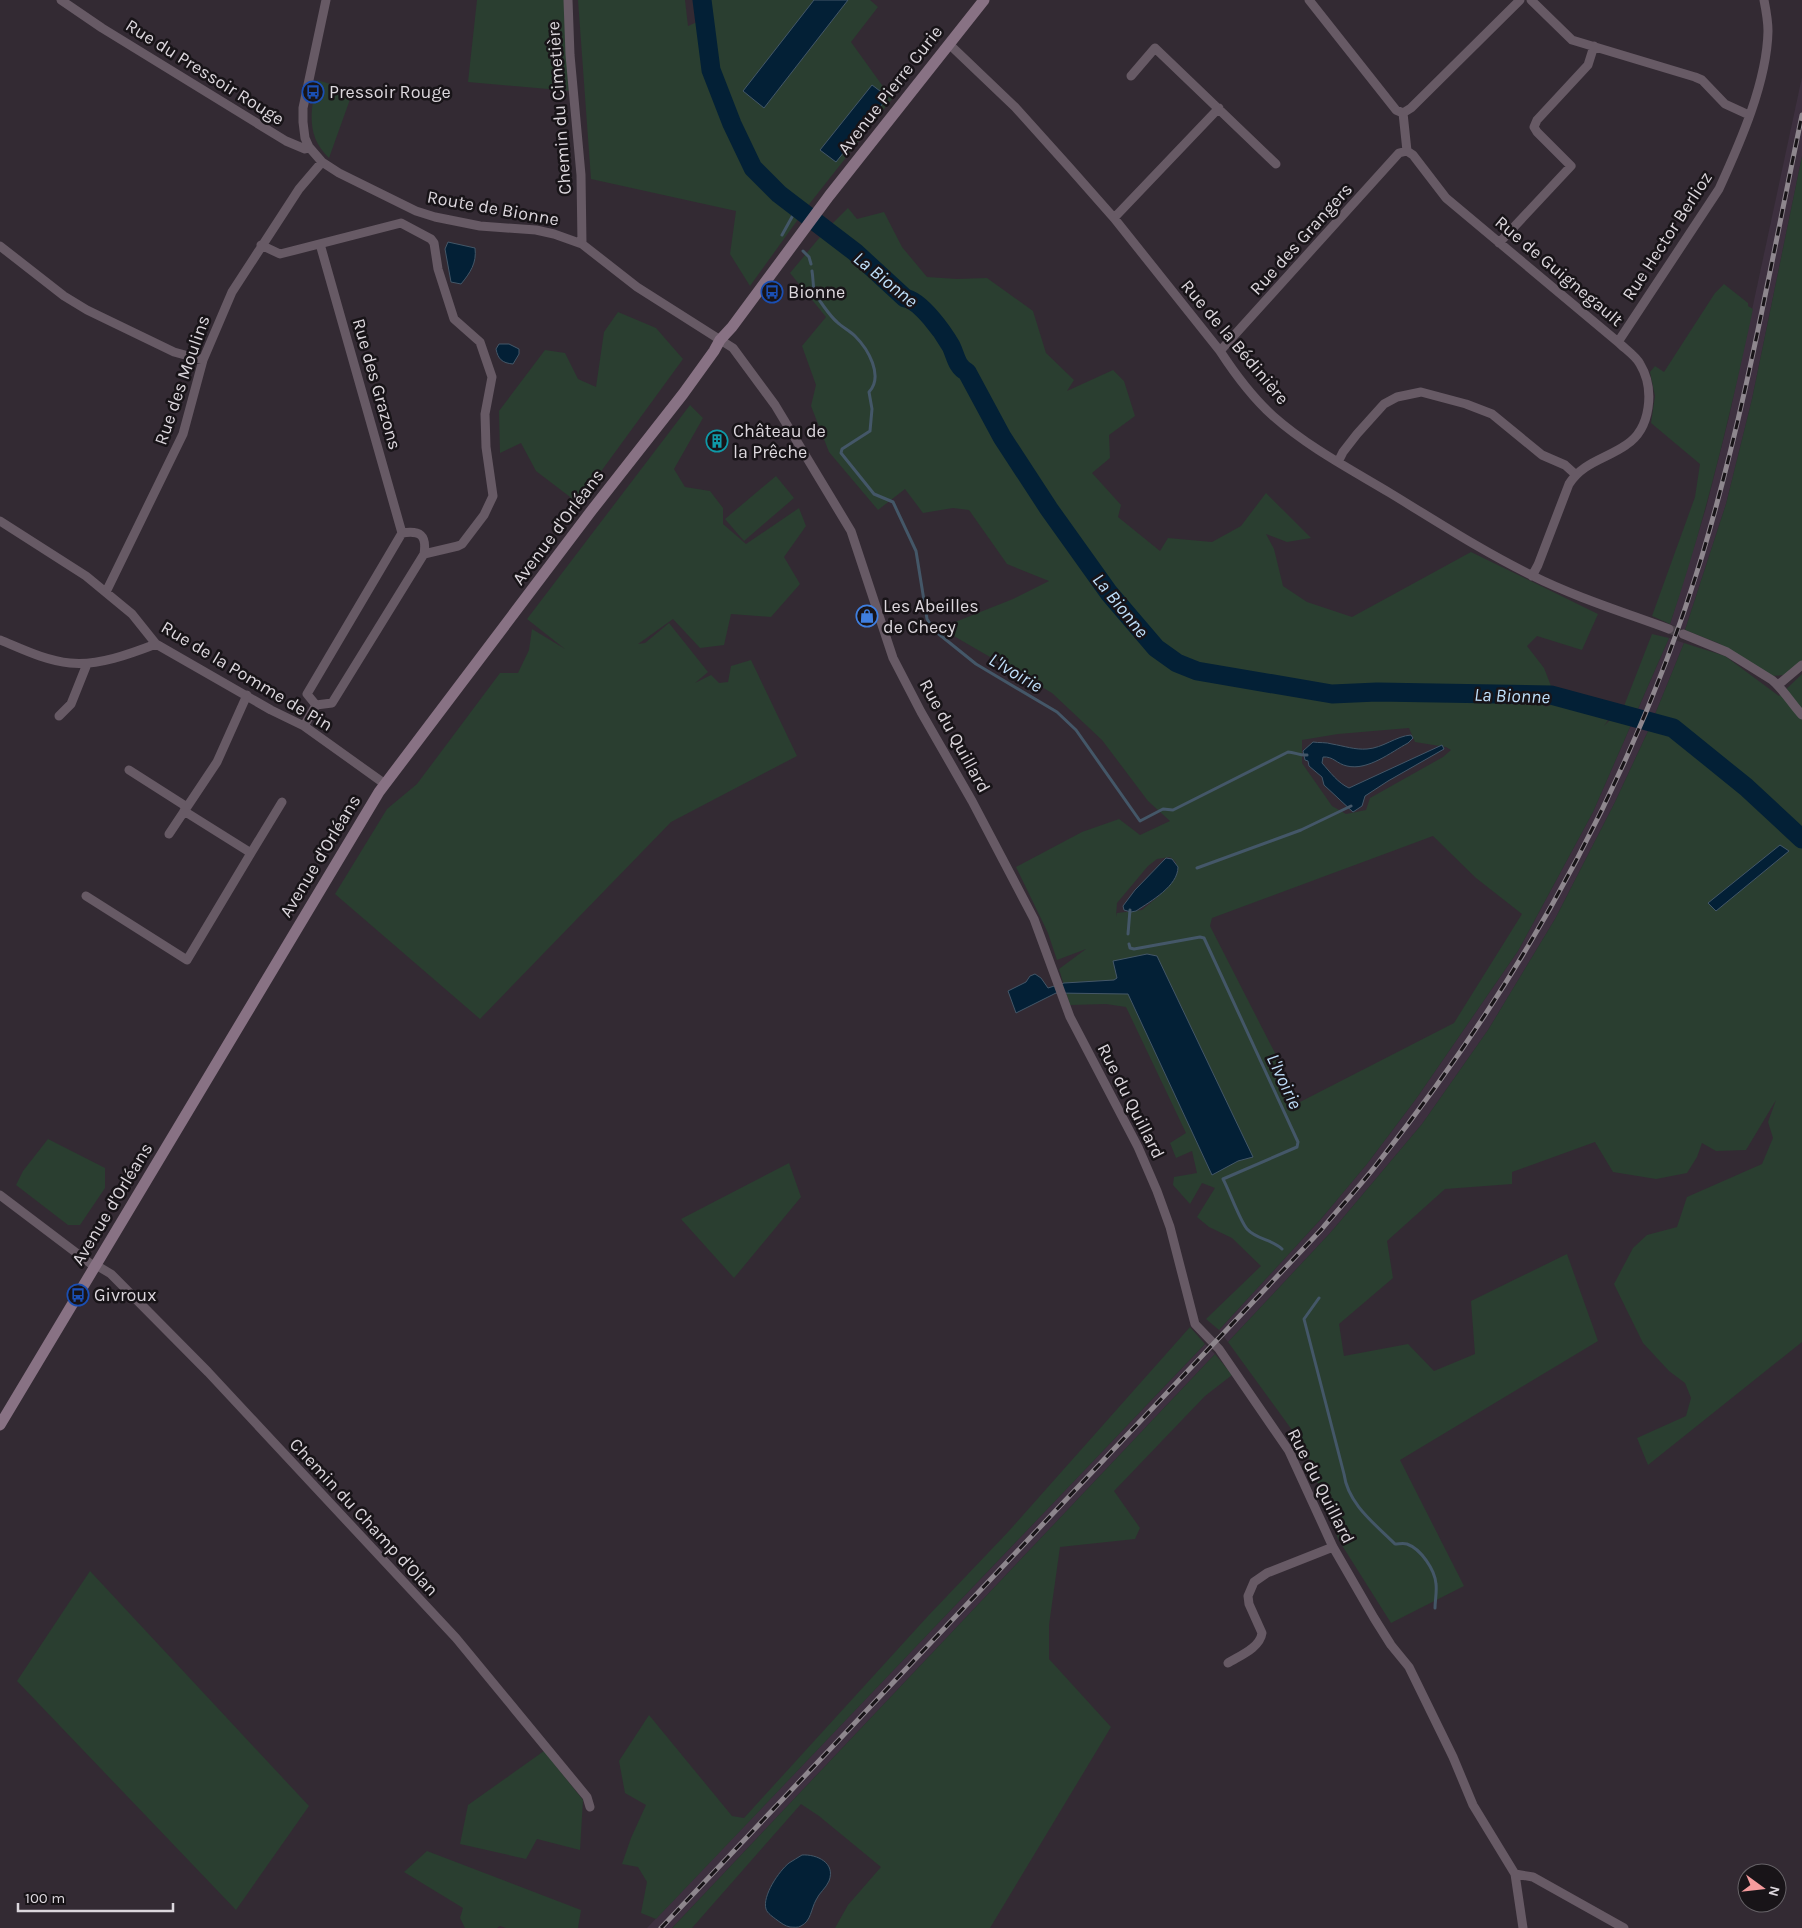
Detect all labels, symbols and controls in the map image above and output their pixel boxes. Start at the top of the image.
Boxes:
street label: Rue du Pressoir Rouge [122,14,288,130]
street label: Chemin du Cimetière [542,20,576,196]
street label: Avenue Pierre Curie [833,21,947,159]
bus stop icon: Pressoir Rouge [301,80,325,104]
place label: Pressoir Rouge [329,81,451,103]
street label: Rue Hector Berlioz [1617,167,1717,305]
street label: Rue des Grangers [1245,178,1357,300]
street label: Route de Bionne [425,186,561,230]
street label: Rue de Guignegault [1490,211,1628,331]
water label: La Bionne [849,247,922,312]
street label: Rue de la Bédinière [1176,275,1294,409]
bus stop icon: Bionne [760,280,784,304]
place label: Bionne [788,281,845,303]
street label: Rue des Moulins [149,312,215,448]
street label: Rue des Grazons [348,316,406,452]
place label: Château de la Prêche [733,420,826,463]
building icon: Château de la Prêche [705,429,729,453]
street label: Avenue d'Orléans [507,465,609,589]
water label: La Bionne [1088,569,1153,642]
place label: Les Abeilles de Checy [883,595,979,638]
shop icon: Les Abeilles de Checy [855,604,879,628]
street label: Rue de la Pomme de Pin [157,616,337,736]
water label: L'Ivoirie [985,648,1046,697]
street label: Rue du Quillard [915,675,995,797]
water label: La Bionne [1474,684,1551,708]
street label: Avenue d'Orléans [275,791,365,921]
street label: Rue du Quillard [1092,1040,1170,1162]
water label: L'Ivoirie [1262,1050,1307,1113]
street label: Avenue d'Orléans [67,1139,157,1269]
bus stop icon: Givroux [66,1283,90,1307]
place label: Givroux [94,1284,156,1306]
street label: Rue du Quillard [1282,1425,1360,1547]
street label: Chemin du Champ d'Olan [285,1433,443,1601]
north arrow [1737,1863,1787,1913]
scale bar [18,1880,172,1912]
text: N [1765,1884,1784,1898]
text: 100 m [25,1889,65,1907]

